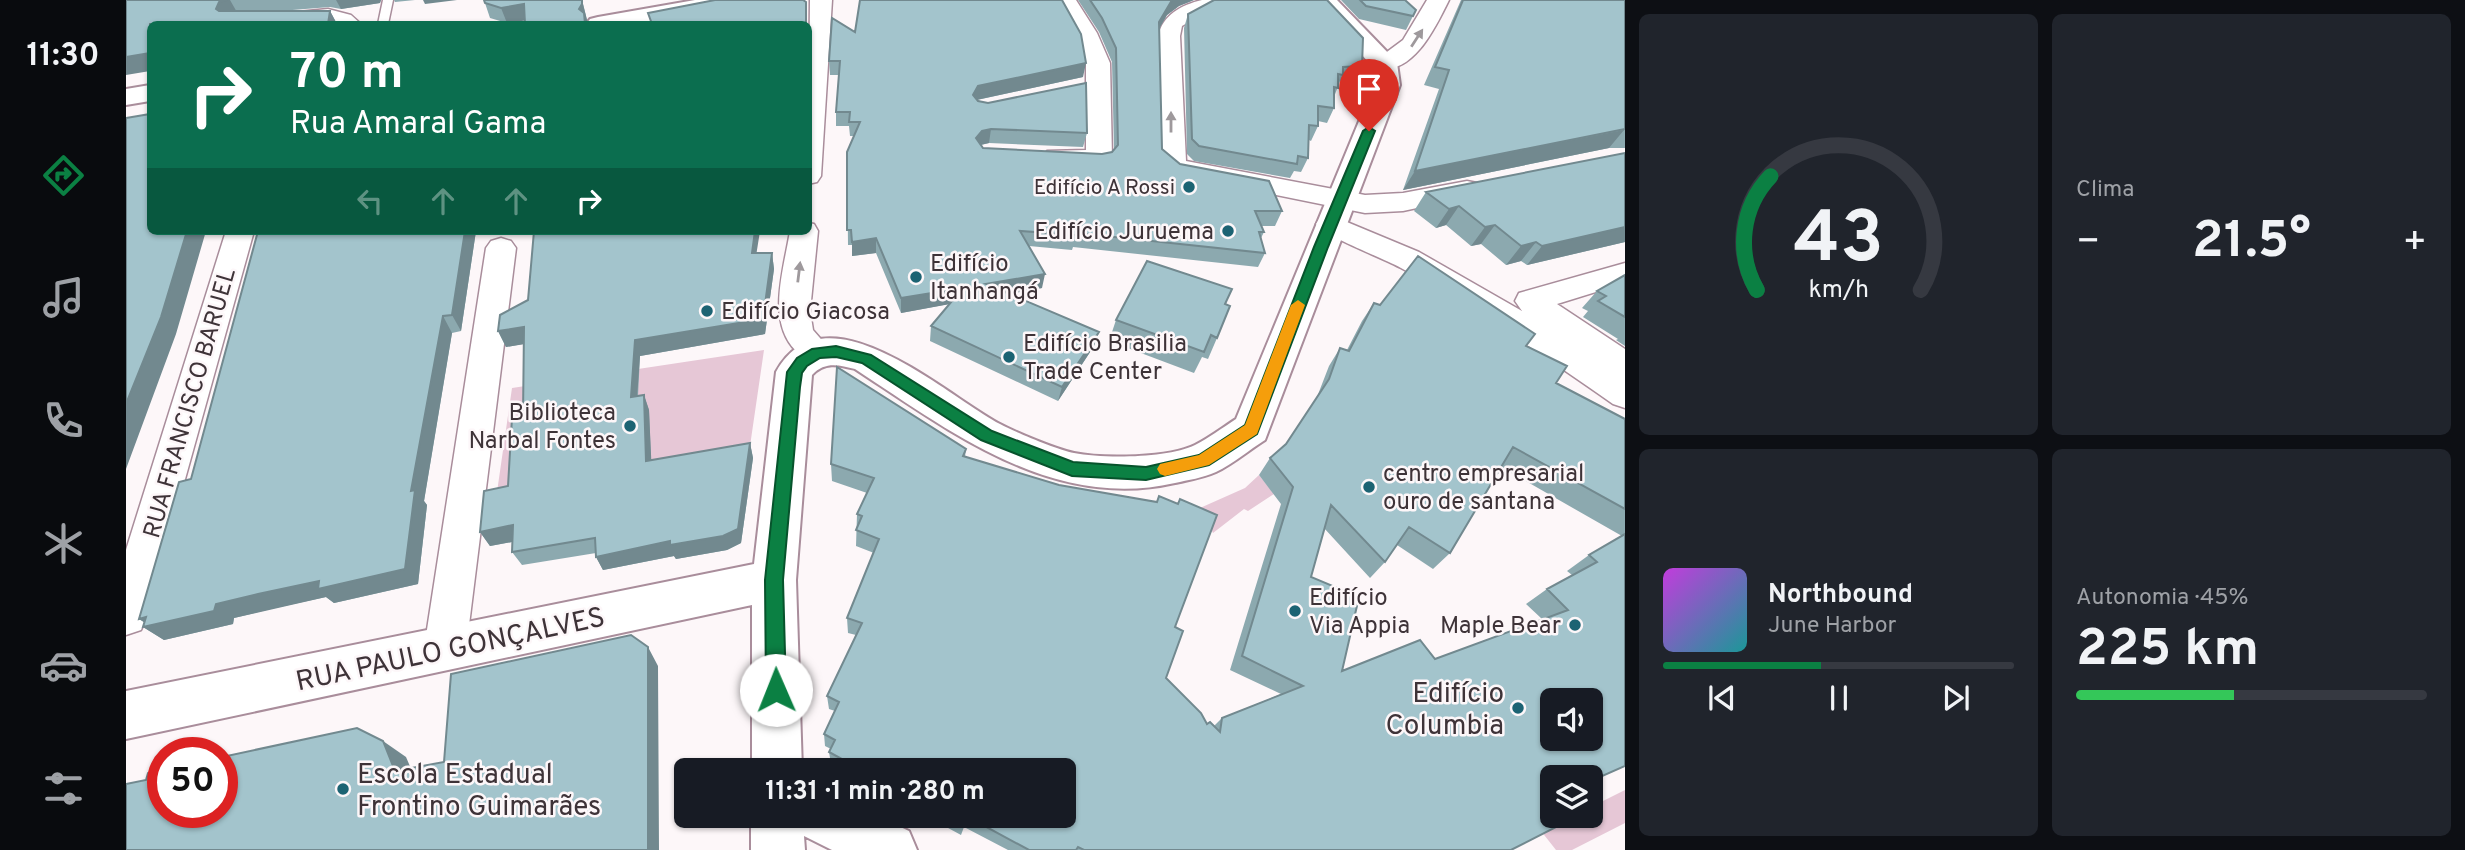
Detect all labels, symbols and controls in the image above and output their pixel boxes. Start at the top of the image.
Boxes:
one-way arrow [1411,28,1424,47]
text: 11:30 [26,37,100,77]
text: 70 m [290,44,404,106]
icon: right [175,49,266,140]
pin [1339,59,1399,131]
icon: arrive [1350,70,1388,108]
text: Rua Amaral Gama [290,105,546,145]
one-way arrow [1165,111,1177,133]
icon: directions [39,151,88,200]
place label: Edifício A Rossi [1034,175,1175,202]
text: Clima [2076,176,2134,205]
marker: Edifício A Rossi [1181,179,1197,195]
icon: left [351,182,389,220]
icon: ahead [424,182,462,220]
icon: ahead [497,182,535,220]
icon: right [570,182,608,220]
text: 43 [1793,197,1884,289]
text: 21.5° [2192,210,2311,276]
place label: Edifício Juruema [1034,218,1214,248]
text: − [2076,219,2101,268]
text: + [2402,219,2427,268]
marker: Edifício Juruema [1220,223,1236,239]
place label: Edifício Itanhangá [930,250,1039,308]
one-way arrow [793,261,804,283]
street label: RUA FRANCISCO BARUEL [138,265,244,542]
marker: Edifício Itanhangá [908,269,924,285]
icon: music [39,273,88,322]
text: km/h [1808,275,1869,307]
place label: Edifício Giacosa [721,298,890,328]
marker: Edifício Giacosa [699,303,715,319]
place label: Edifício Brasilia Trade Center [1023,330,1187,388]
marker: Edifício Brasilia Trade Center [1001,349,1017,365]
icon: phone [39,396,88,445]
place label: Biblioteca Narbal Fontes [468,399,616,457]
marker: Biblioteca Narbal Fontes [622,418,638,434]
place label: centro empresarial ouro de santana [1383,460,1584,518]
marker: centro empresarial ouro de santana [1361,479,1377,495]
icon: climate [39,519,88,568]
text: Northbound [1768,579,1913,612]
place label: Edifício Via Appia [1309,584,1410,642]
text: Autonomia · 45% [2076,584,2248,613]
street label: RUA PAULO GONÇALVES [293,601,608,701]
marker: Edifício Via Appia [1287,603,1303,619]
place label: Maple Bear [1440,612,1561,642]
text: June Harbor [1768,612,1896,641]
marker: Maple Bear [1567,617,1583,633]
text: 225 km [2076,618,2259,684]
icon: car [39,641,88,690]
position arrow [739,653,813,727]
place label: Edifício Columbia [1386,677,1504,745]
icon: previous [1703,679,1741,717]
icon: pause [1820,679,1858,717]
icon: next [1937,679,1975,717]
map controls [1540,688,1603,828]
button: sound [1540,688,1603,751]
marker: Edifício Columbia [1510,700,1526,716]
speed limit sign: 50 [147,737,238,828]
place label: Escola Estadual Frontino Guimarães [357,758,601,826]
icon: filters [39,764,88,813]
button: layers [1540,765,1603,828]
text: 11:31 · 1 min · 280 m [765,776,985,809]
marker: Escola Estadual Frontino Guimarães [335,781,351,797]

